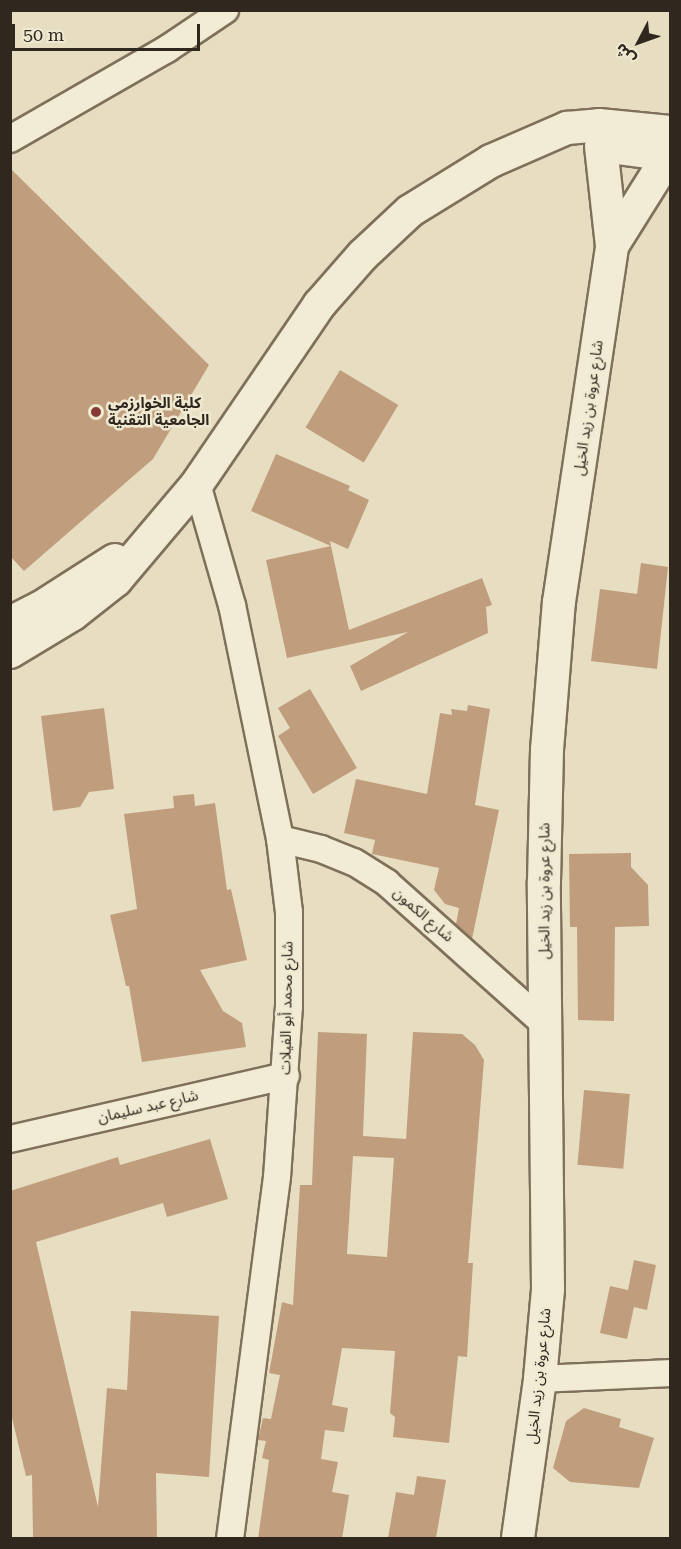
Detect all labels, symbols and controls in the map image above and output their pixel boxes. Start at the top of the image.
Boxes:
scale bar [15,12,202,50]
north arrow [609,12,669,72]
text: 50 m [23,24,64,45]
text: ش [611,40,639,69]
street label: شارع عروة بن زيد الخيل [571,339,607,477]
place label: كلية الخوارزمي الجامعية التقنية [108,394,209,429]
marker: كلية الخوارزمي الجامعية التقنية [89,405,103,419]
street label: شارع عروة بن زيد الخيل [536,823,554,959]
street label: شارع الكمون [389,884,457,946]
street label: شارع محمد أبو الفيلات [277,941,297,1075]
street label: شارع عبد سليمان [96,1087,200,1127]
street label: شارع عروة بن زيد الخيل [523,1307,555,1445]

